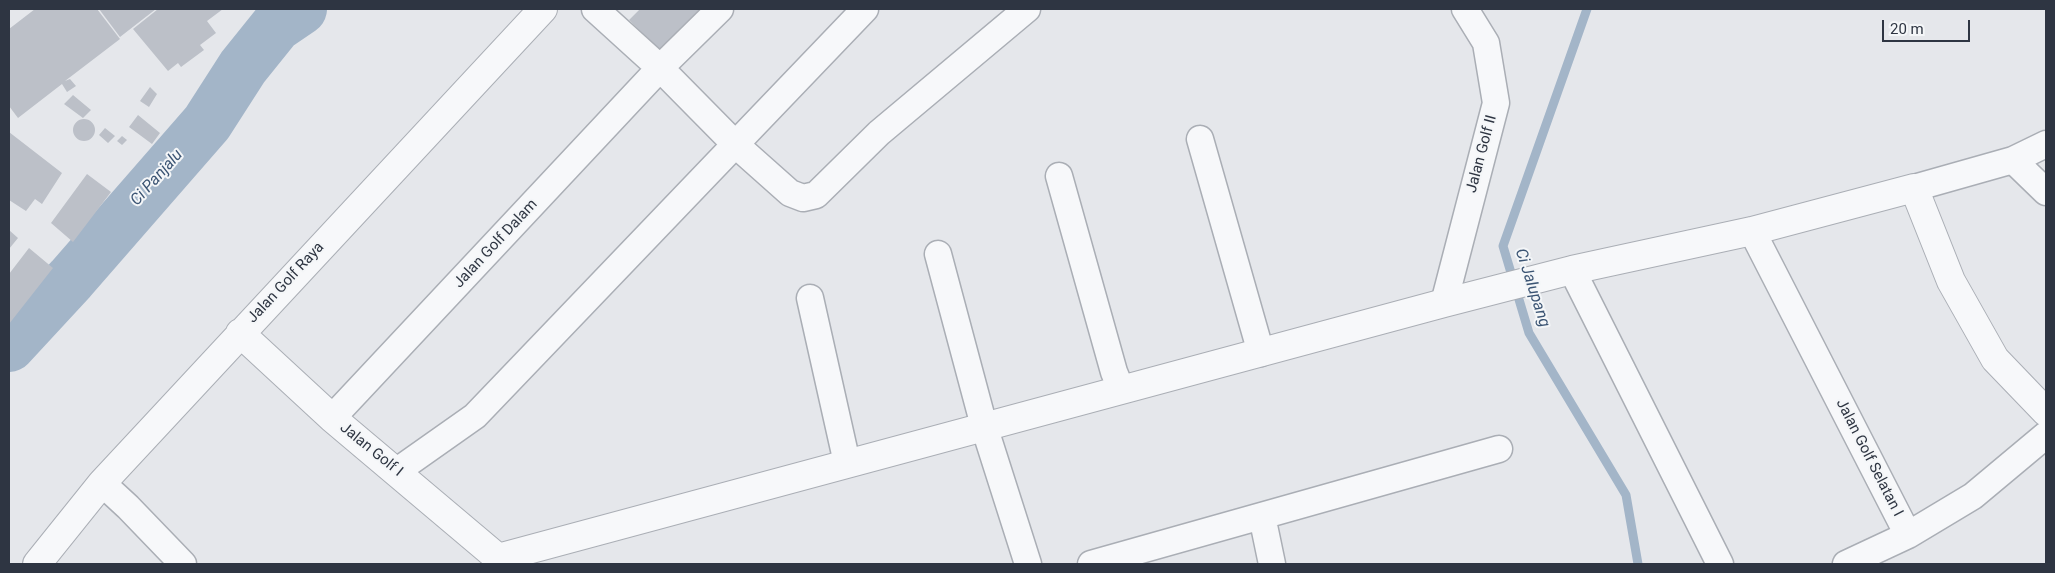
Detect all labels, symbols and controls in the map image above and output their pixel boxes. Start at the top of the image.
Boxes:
scale bar [1885,10,1972,42]
text: 20 m [1890,20,1924,38]
street label: Jalan Golf II [1463,113,1501,195]
water label: Ci Panjalu [127,146,187,210]
street label: Jalan Golf Dalam [450,196,542,292]
street label: Jalan Golf Raya [244,239,328,327]
water label: Ci Jalupang [1510,246,1554,330]
street label: Jalan Golf Selatan I [1832,396,1906,520]
street label: Jalan Golf I [336,419,406,481]

